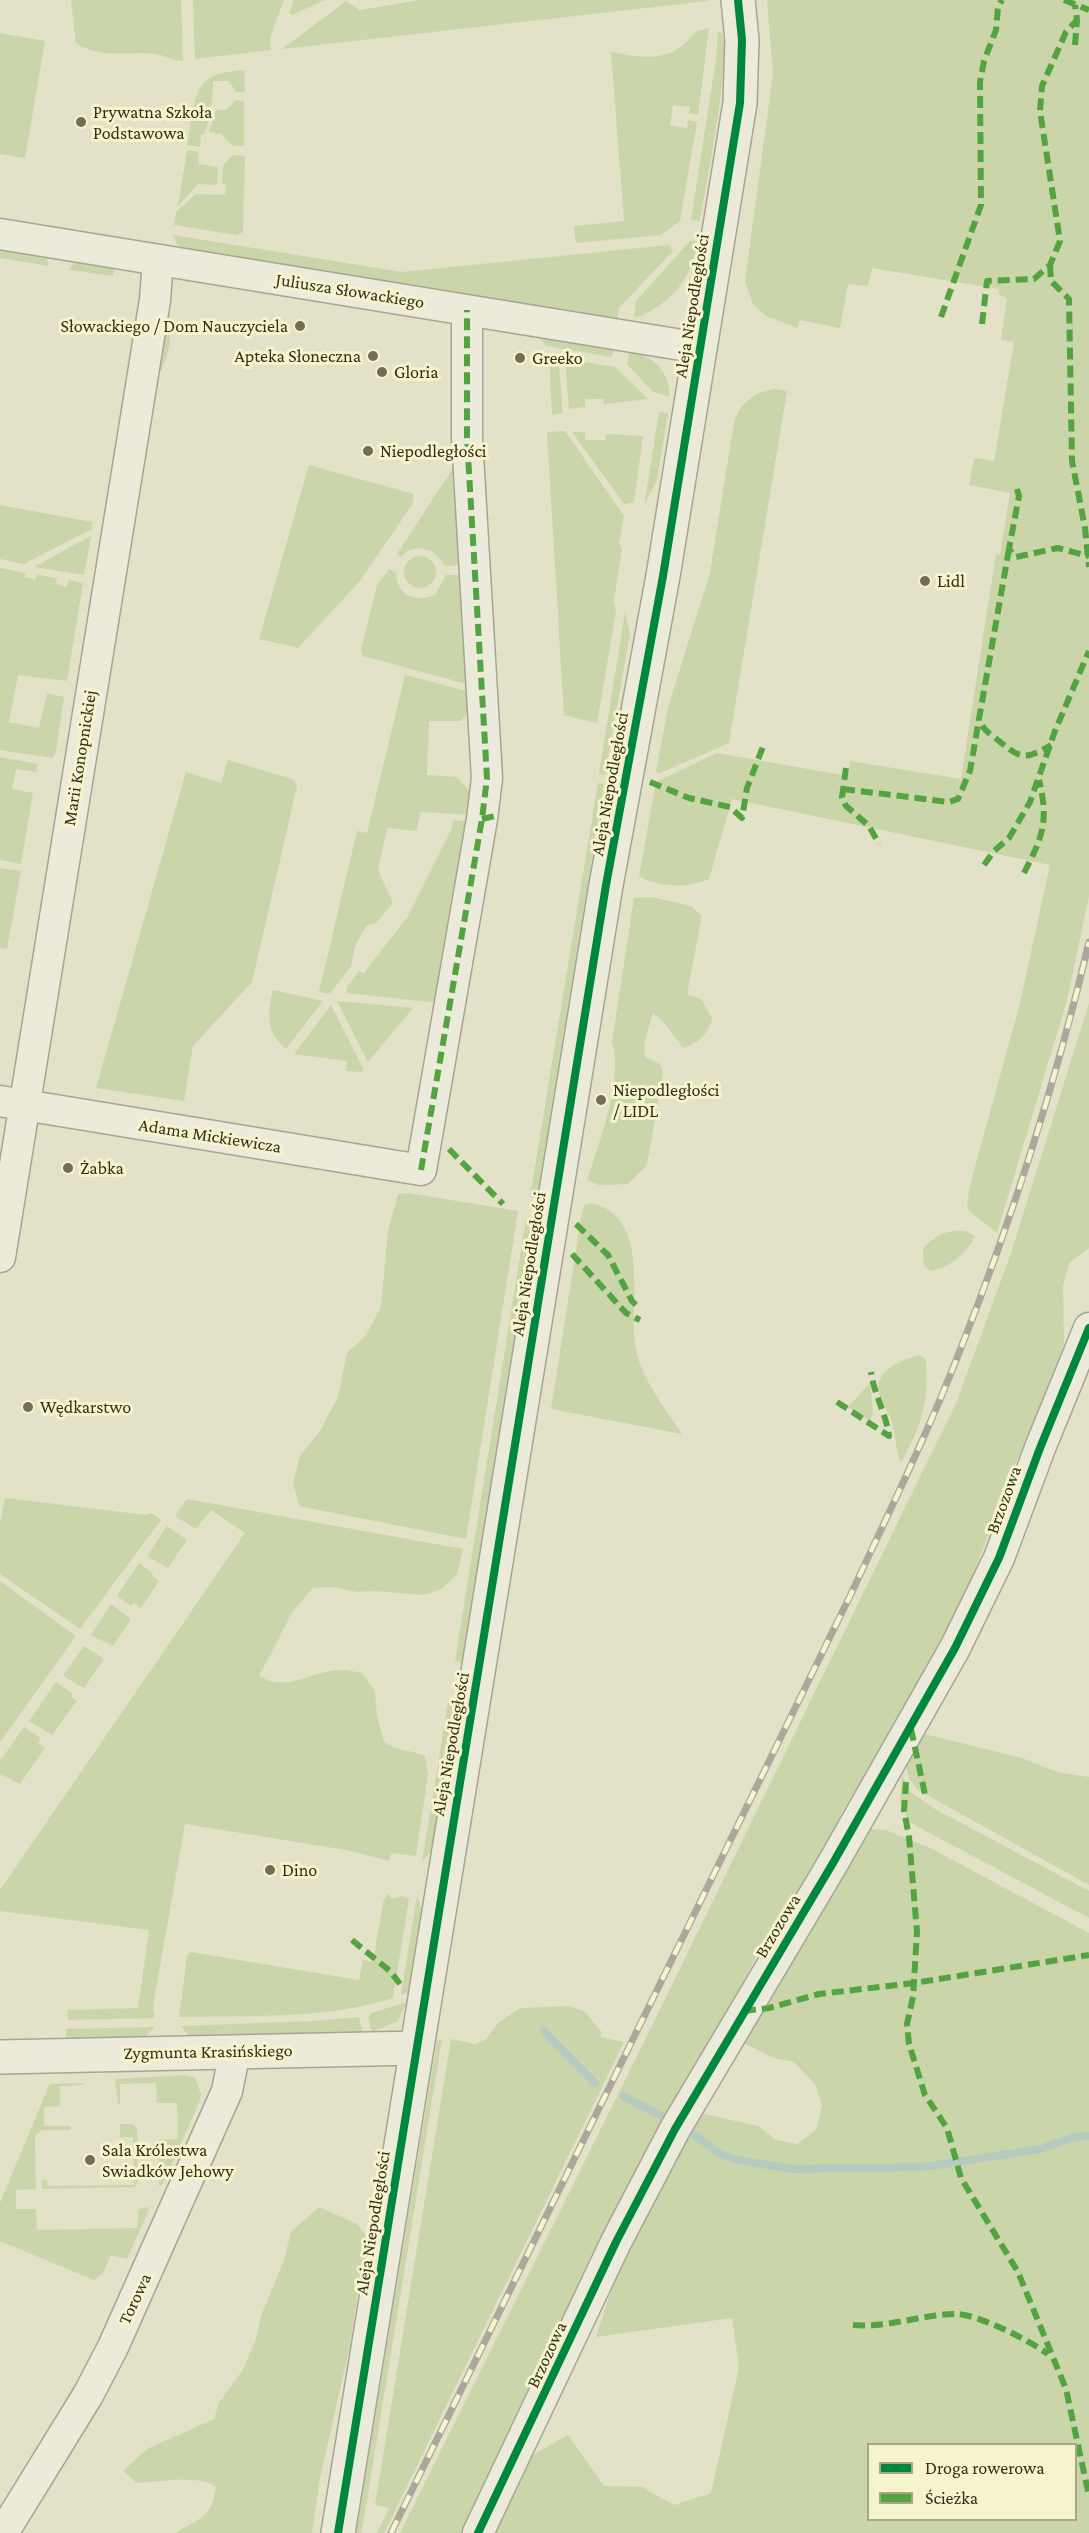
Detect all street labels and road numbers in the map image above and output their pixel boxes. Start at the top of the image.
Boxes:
street label: Aleja Niepodległości [670,232,714,380]
street label: Juliusza Słowackiego [274,269,426,313]
street label: Marii Konopnickiej [59,689,101,827]
street label: Aleja Niepodległości [587,710,633,858]
street label: Adama Mickiewicza [137,1114,283,1158]
street label: Aleja Niepodległości [507,1190,551,1338]
street label: Brzozowa [982,1463,1026,1537]
street label: Aleja Niepodległości [428,1670,474,1818]
street label: Brzozowa [751,1890,805,1962]
street label: Zygmunta Krasińskiego [123,2040,293,2064]
street label: Aleja Niepodległości [351,2149,395,2297]
street label: Torowa [114,2270,156,2328]
street label: Brzozowa [522,2318,572,2392]

